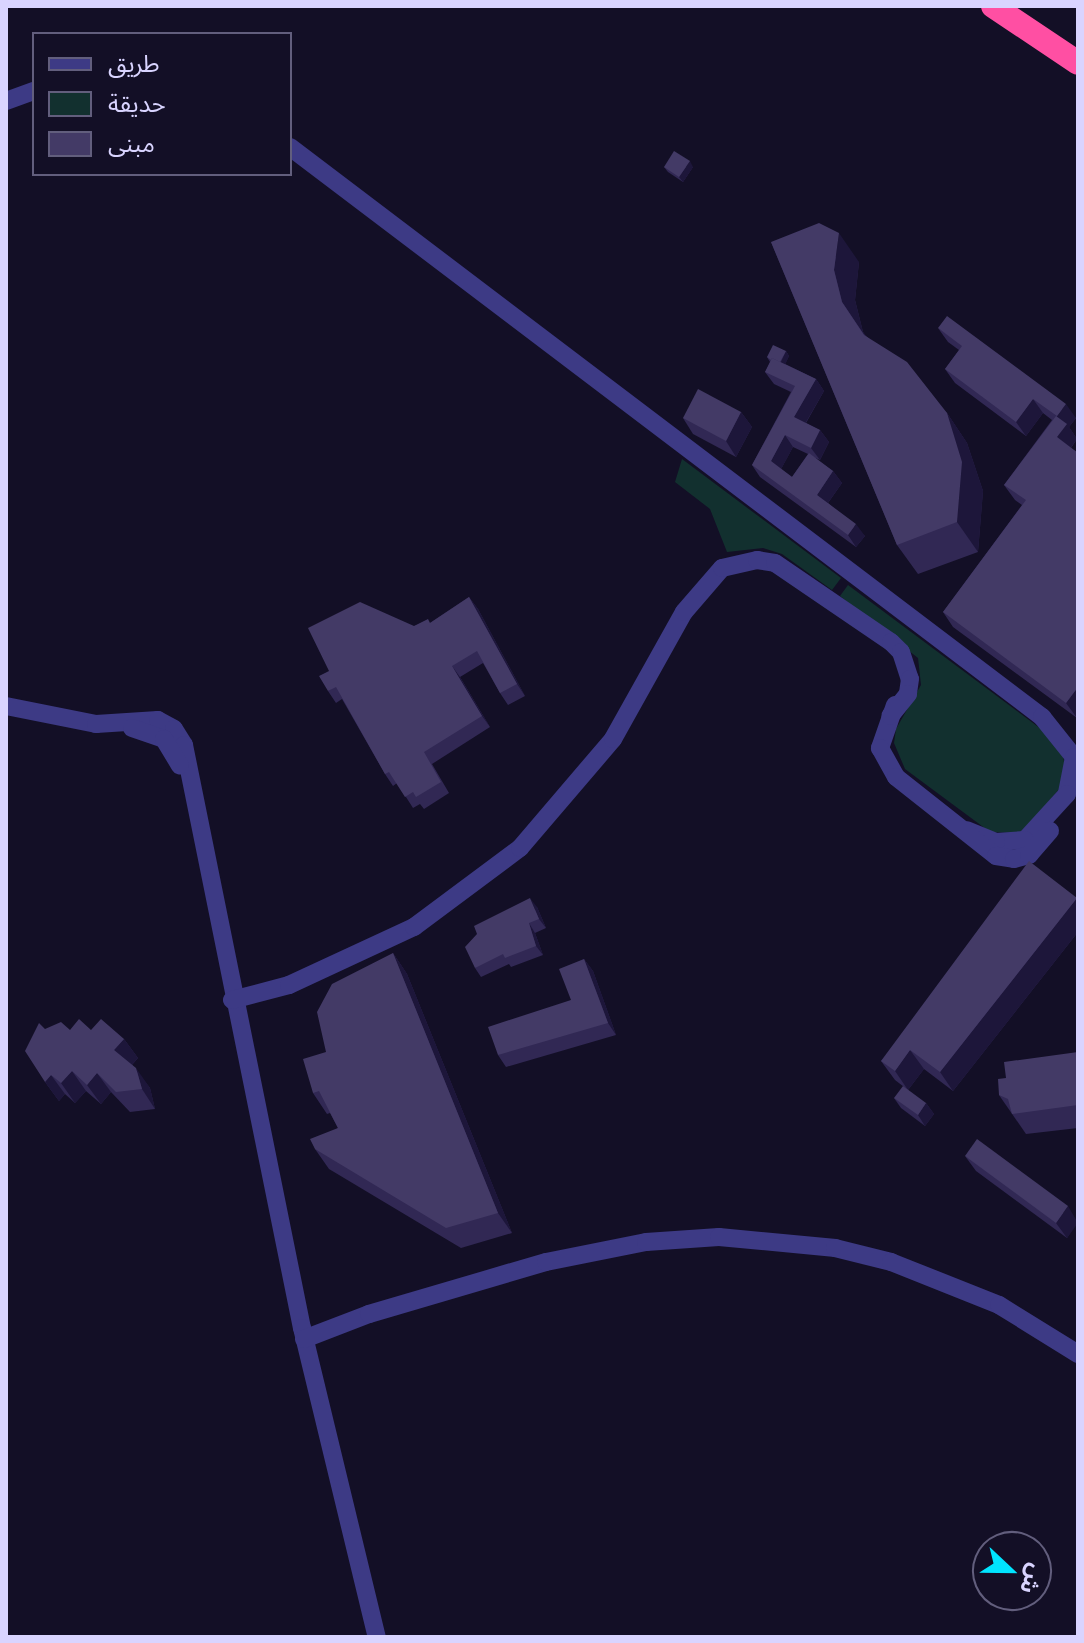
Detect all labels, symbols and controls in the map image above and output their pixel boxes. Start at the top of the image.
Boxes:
legend [32,32,292,176]
text: طريق [108,49,160,77]
text: حديقة [108,89,166,117]
text: مبنى [108,129,155,157]
north arrow [972,1531,1052,1611]
text: ش [1015,1560,1050,1598]

